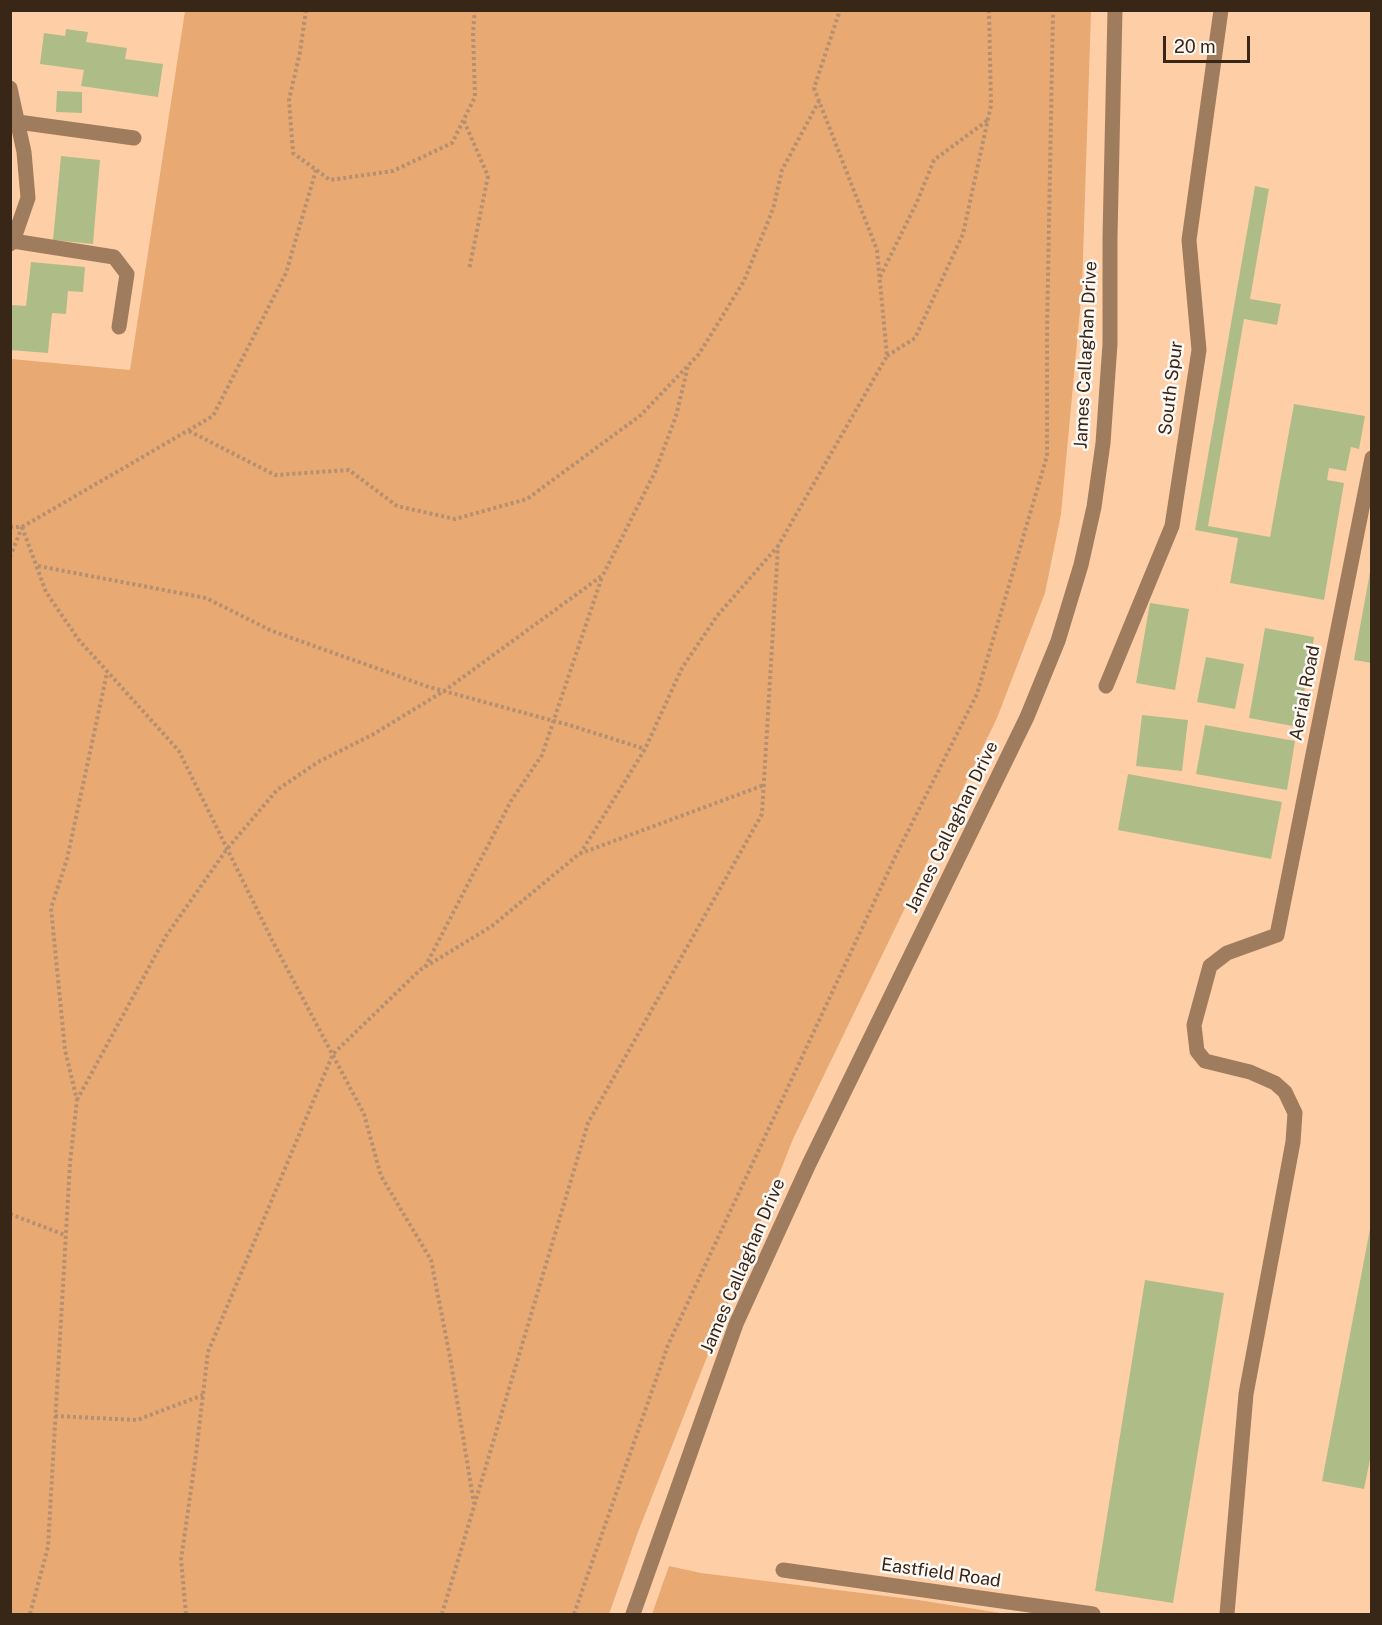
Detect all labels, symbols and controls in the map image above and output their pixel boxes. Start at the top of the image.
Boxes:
scale bar [1166,24,1253,62]
text: 20 m [1174,36,1216,57]
street label: James Callaghan Drive [1070,260,1102,450]
street label: South Spur [1155,340,1187,436]
street label: Aerial Road [1285,644,1325,742]
street label: James Callaghan Drive [901,738,1003,916]
street label: James Callaghan Drive [696,1175,790,1357]
street label: Eastfield Road [880,1554,1002,1592]

